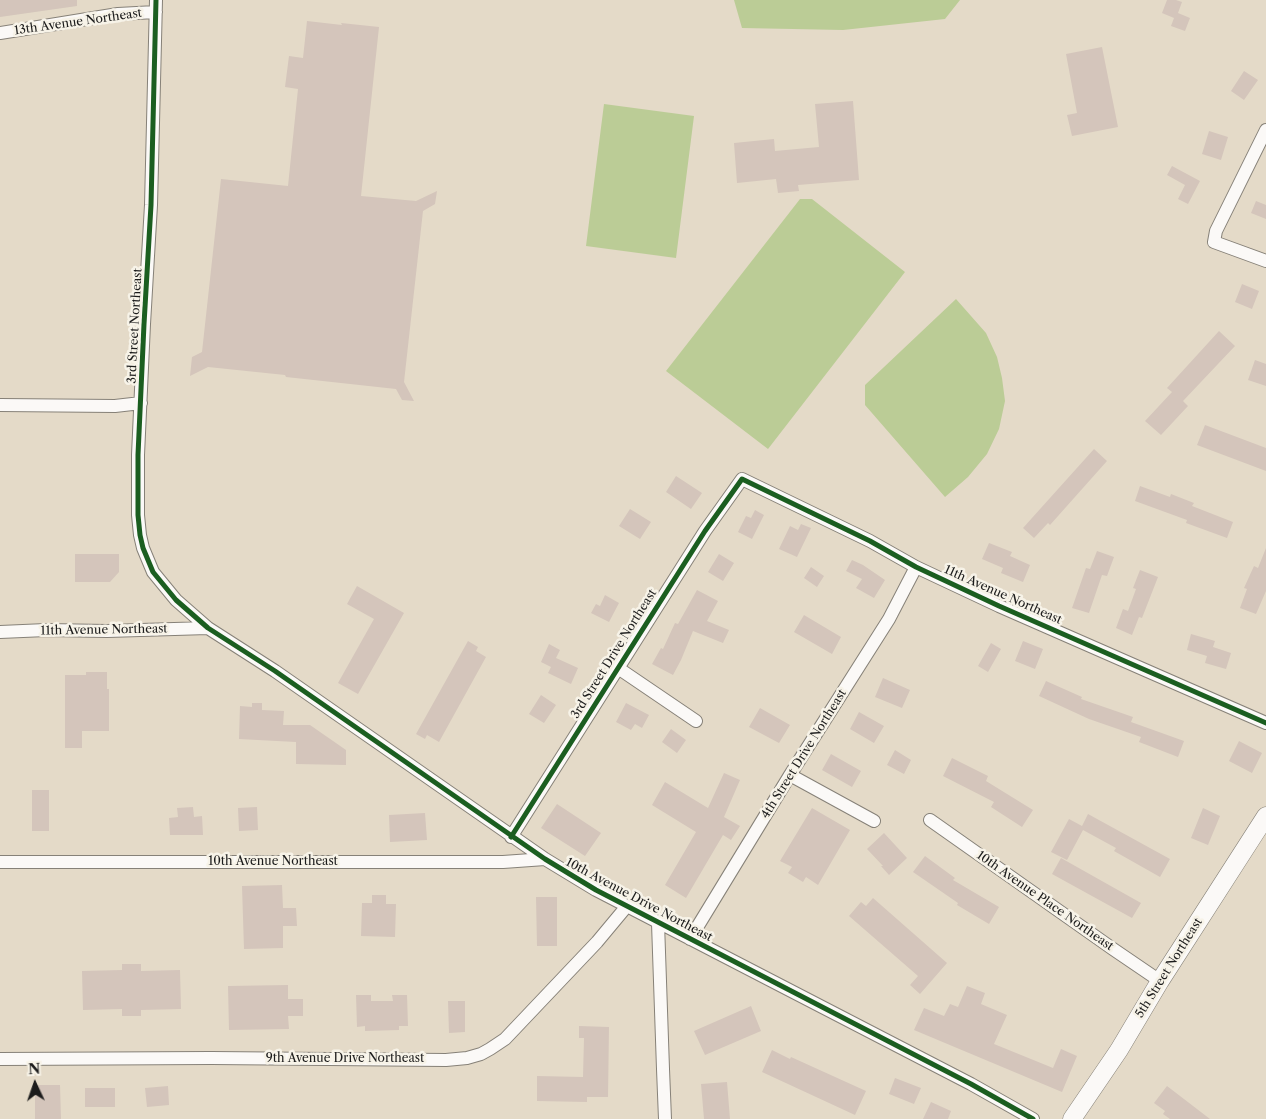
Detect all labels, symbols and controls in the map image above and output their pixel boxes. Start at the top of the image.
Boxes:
street label: 13th Avenue Northeast [13,6,143,38]
street label: 3rd Street Northeast [125,268,145,384]
street label: 11th Avenue Northeast [942,563,1064,627]
street label: 3rd Street Drive Northeast [568,587,660,721]
street label: 11th Avenue Northeast [40,622,168,638]
street label: 4th Street Drive Northeast [758,687,850,821]
street label: 10th Avenue Place Northeast [974,848,1116,954]
street label: 10th Avenue Northeast [208,855,338,869]
street label: 10th Avenue Drive Northeast [563,855,715,945]
street label: 5th Street Northeast [1132,915,1206,1021]
street label: 9th Avenue Drive Northeast [266,1052,424,1066]
north arrow [10,1059,60,1109]
text: N [28,1060,41,1078]

